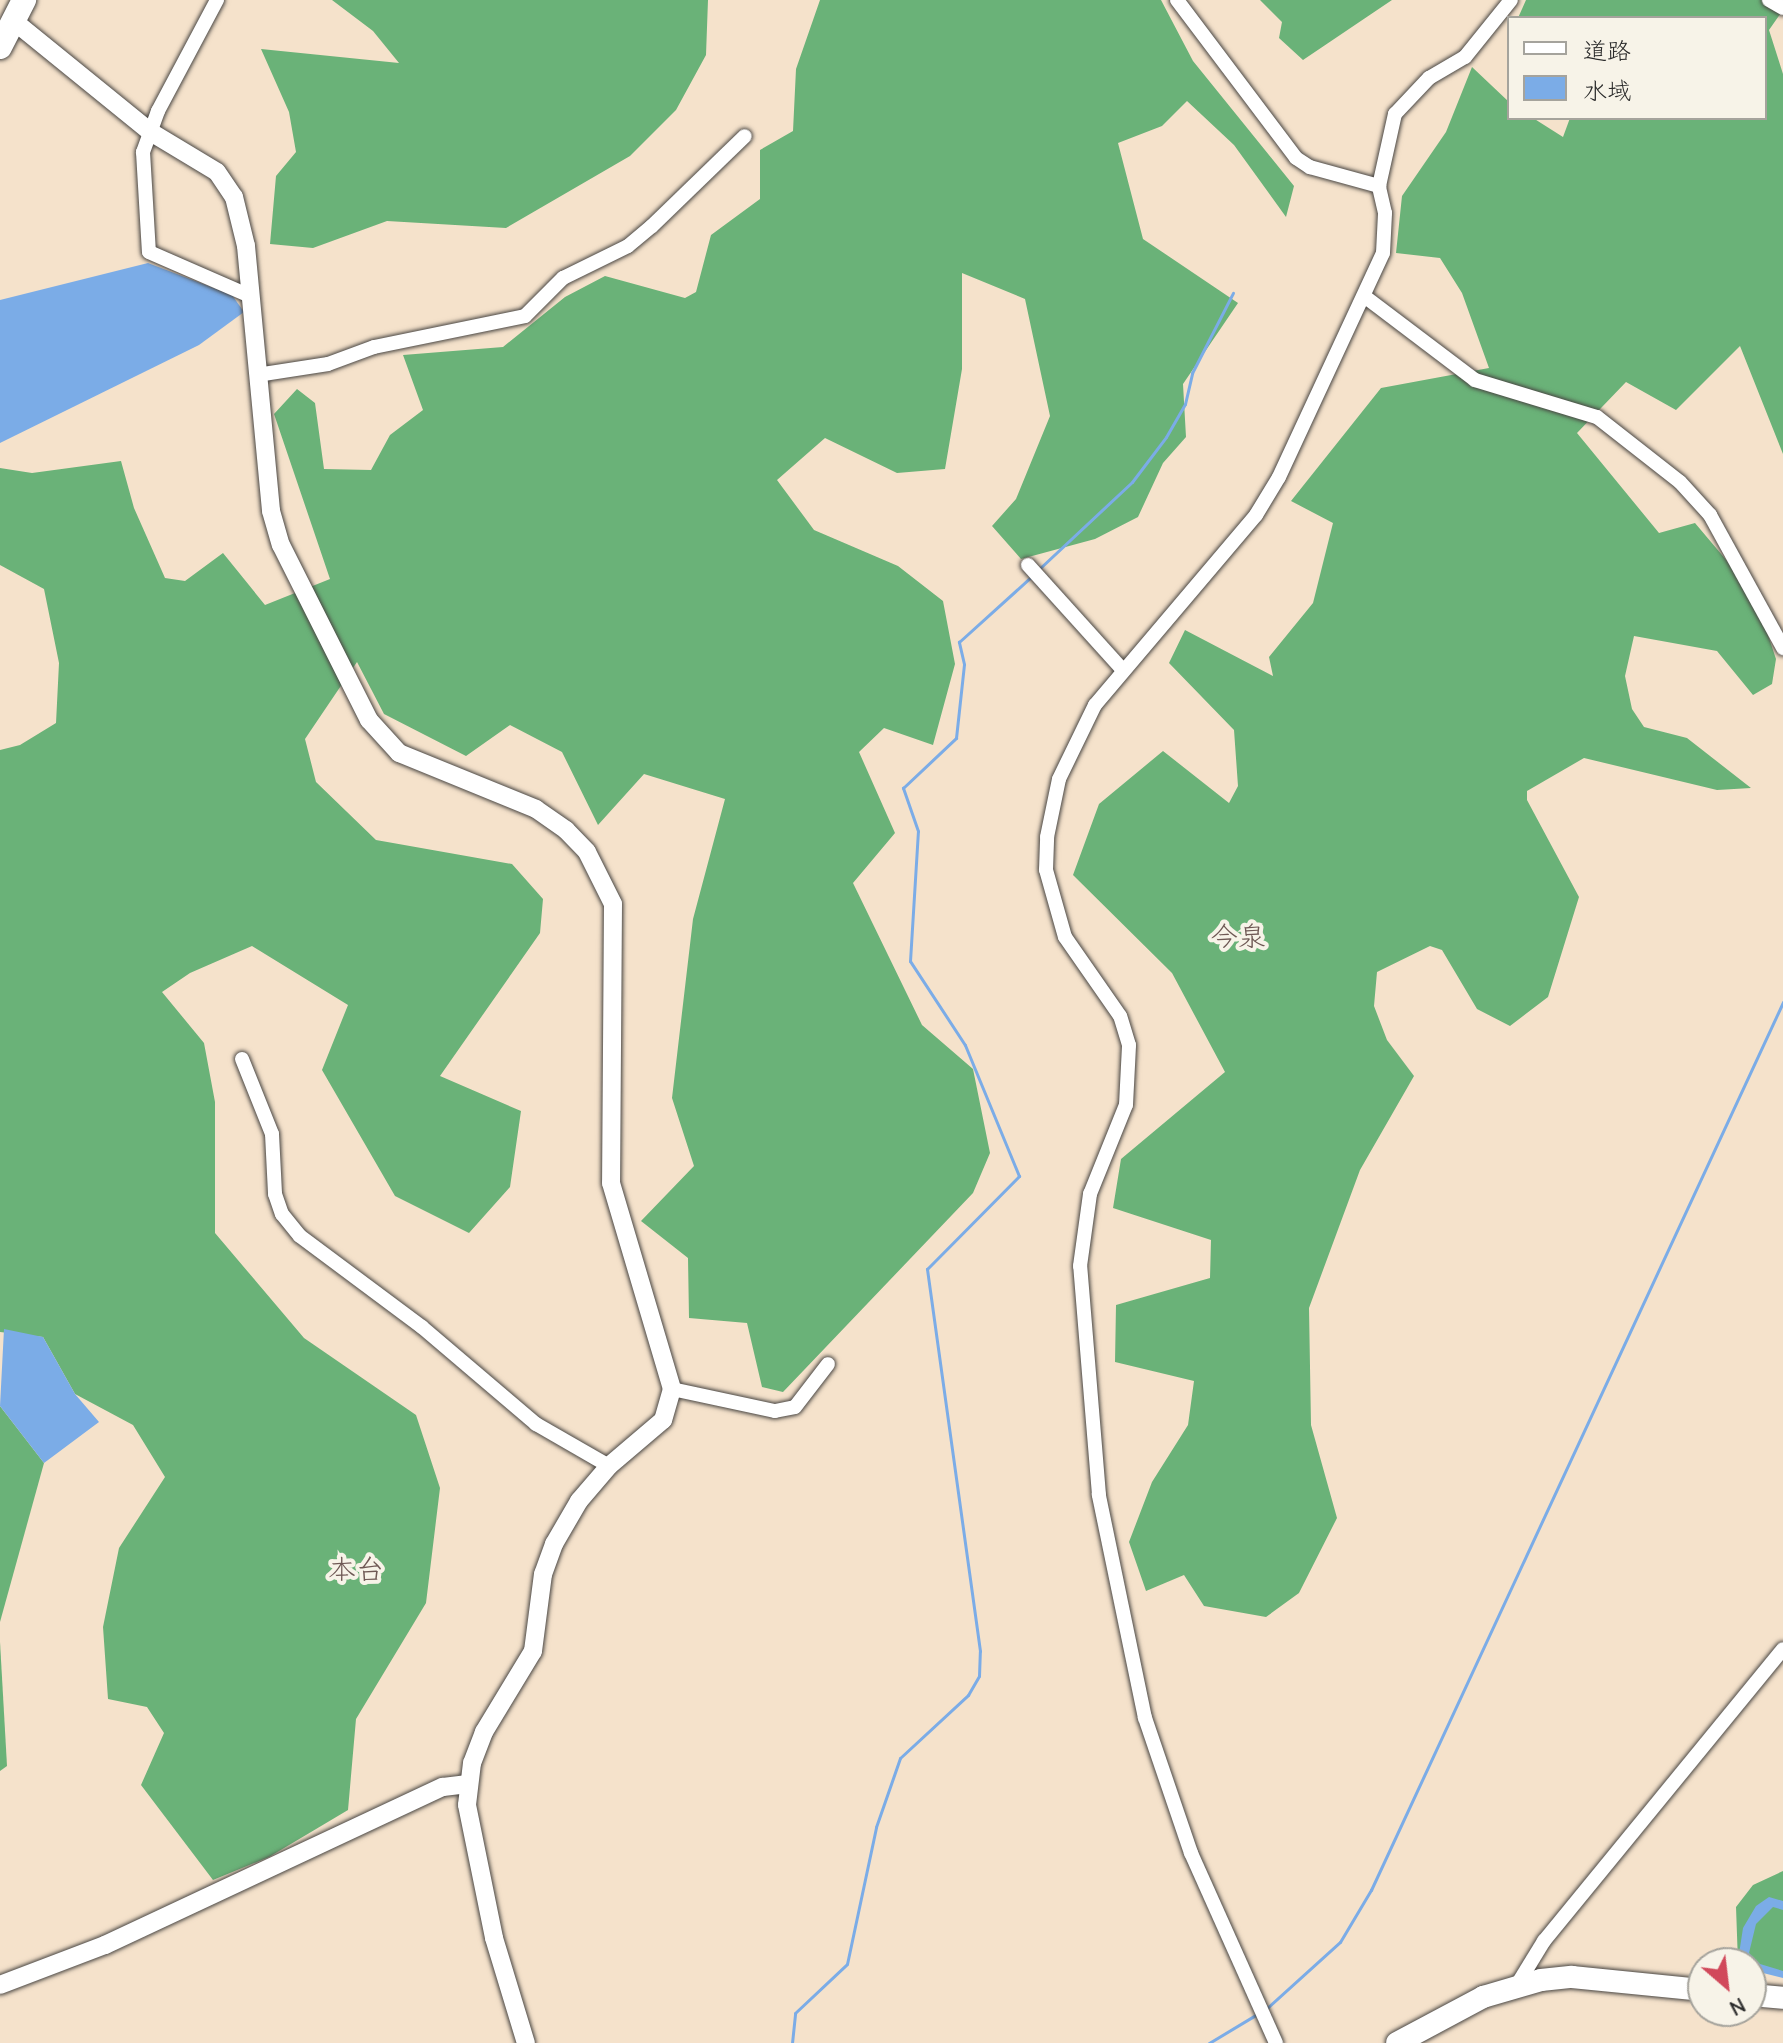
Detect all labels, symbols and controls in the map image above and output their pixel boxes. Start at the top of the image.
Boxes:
legend [1507,16,1767,120]
text: 道路 [1583,37,1631,65]
text: 水域 [1583,77,1631,105]
district label: 今泉 [1210,920,1266,954]
district label: 本台 [328,1553,384,1587]
north arrow [1687,1947,1767,2027]
text: N [1725,1992,1750,2021]

